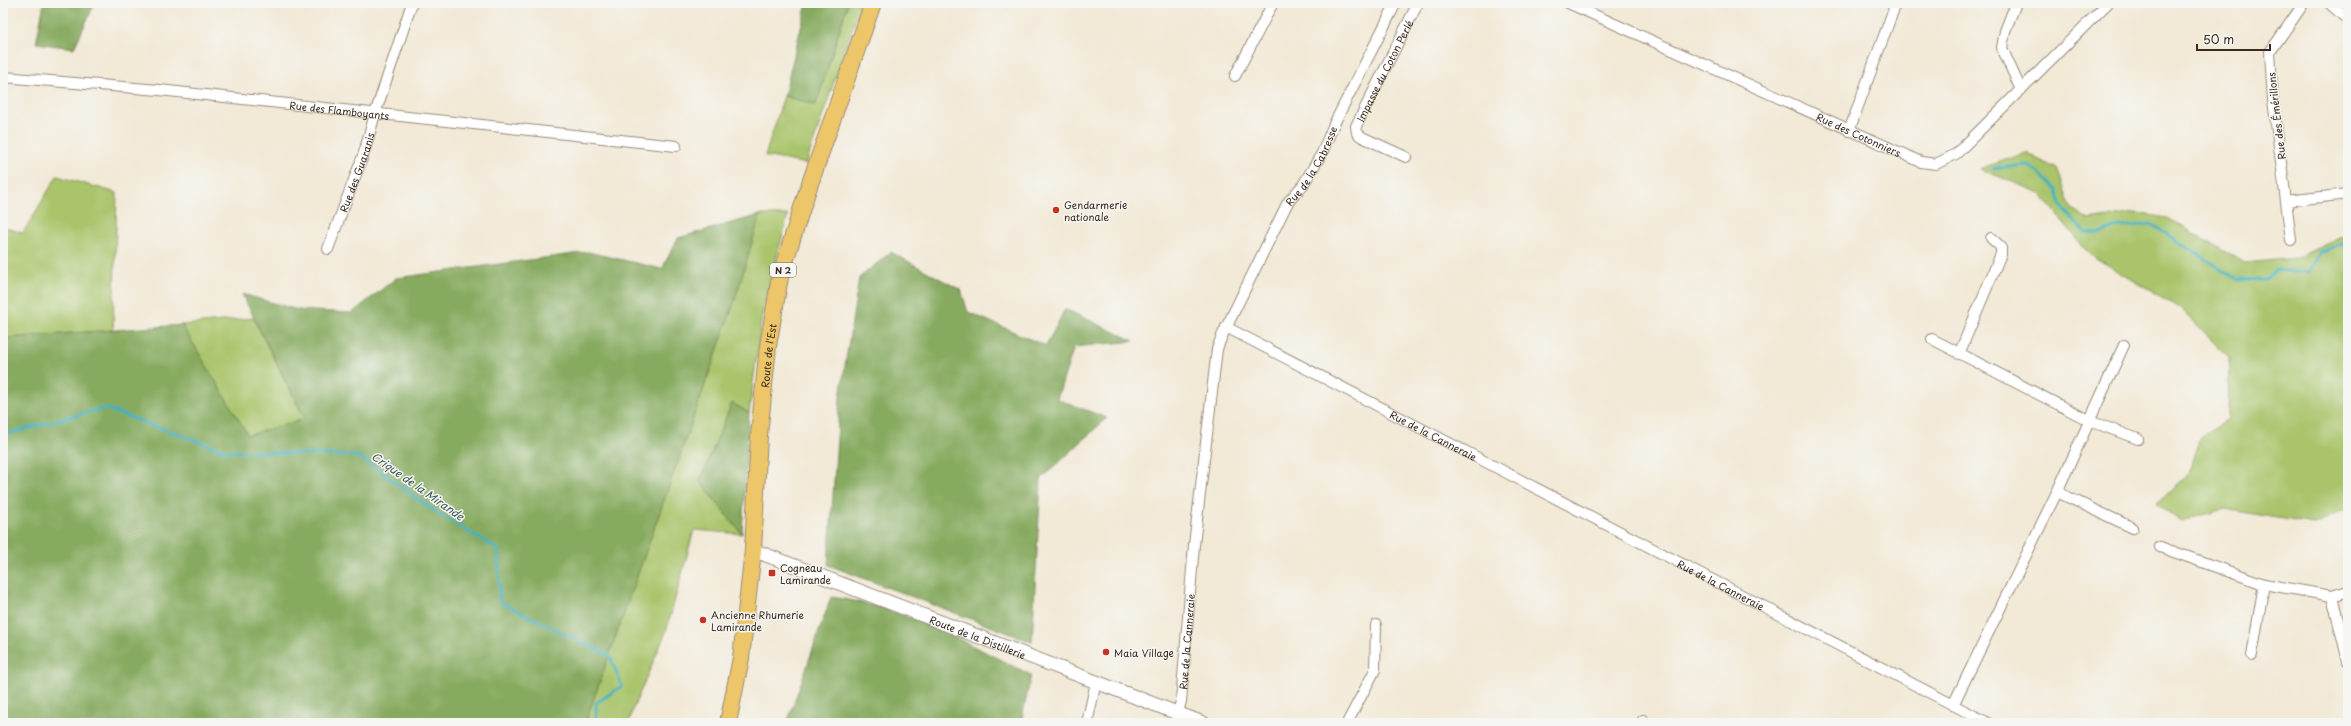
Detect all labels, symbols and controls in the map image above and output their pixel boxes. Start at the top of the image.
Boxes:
street label: Impasse du Coton Perlé [1352,17,1416,124]
scale bar [2197,26,2270,52]
text: 50 m [2203,30,2234,48]
street label: Rue des Émérillons [2263,71,2289,161]
street label: Rue des Flamboyants [289,97,390,122]
street label: Rue des Cotonniers [1814,108,1904,160]
street label: Rue de la Cabresse [1281,123,1340,208]
street label: Rue des Guaranis [335,130,377,214]
place label: Gendarmerie nationale [1064,197,1127,224]
marker: Gendarmerie nationale [1051,205,1061,215]
road number: N 2 [770,263,796,277]
street label: Route de l'Est [756,322,779,388]
street label: Rue de la Canneraie [1388,406,1480,464]
water label: Crique de la Mirande [368,448,469,525]
street label: Rue de la Canneraie [1675,556,1767,613]
place label: Cogneau Lamirande [780,560,832,587]
marker: Cogneau Lamirande [767,568,777,578]
street label: Rue de la Canneraie [1174,593,1197,690]
place label: Ancienne Rhumerie Lamirande [711,607,804,634]
street label: Route de la Distillerie [928,611,1028,662]
marker: Ancienne Rhumerie Lamirande [698,615,708,625]
place label: Maia Village [1114,645,1174,660]
marker: Maia Village [1101,647,1111,657]

